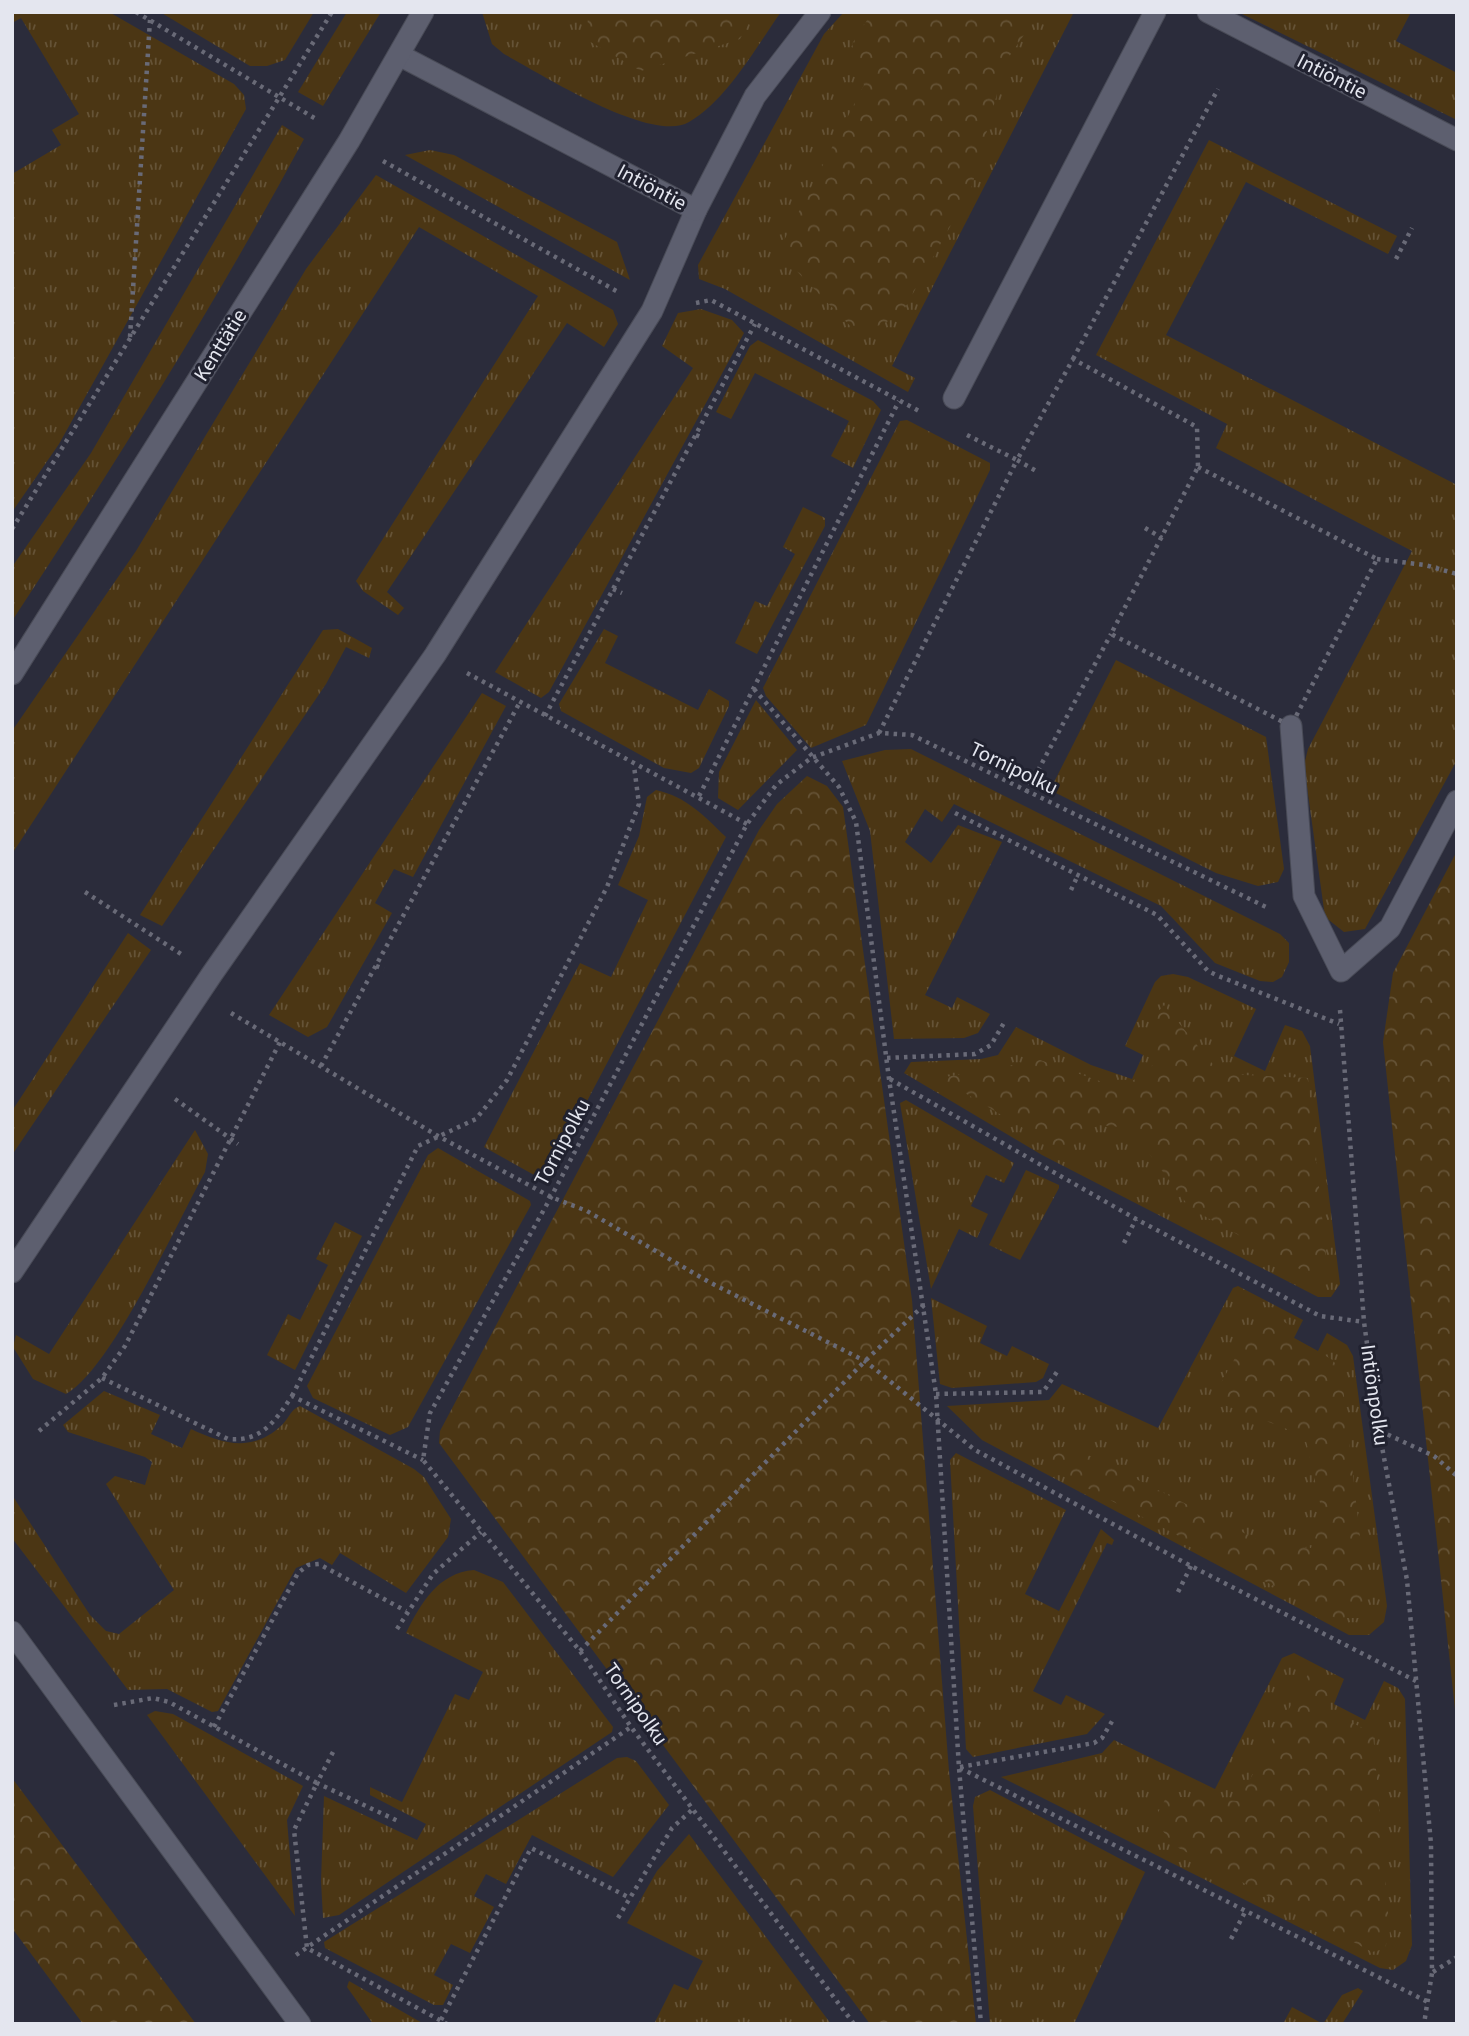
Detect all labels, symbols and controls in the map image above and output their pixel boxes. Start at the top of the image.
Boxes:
street label: Intiöntie [1292,46,1372,106]
street label: Intiöntie [612,156,692,218]
street label: Kenttätie [186,303,254,387]
street label: Tornipolku [965,734,1063,802]
street label: Tornipolku [526,1093,598,1191]
street label: Intiönpolku [1353,1342,1397,1448]
street label: Tornipolku [596,1656,676,1752]

